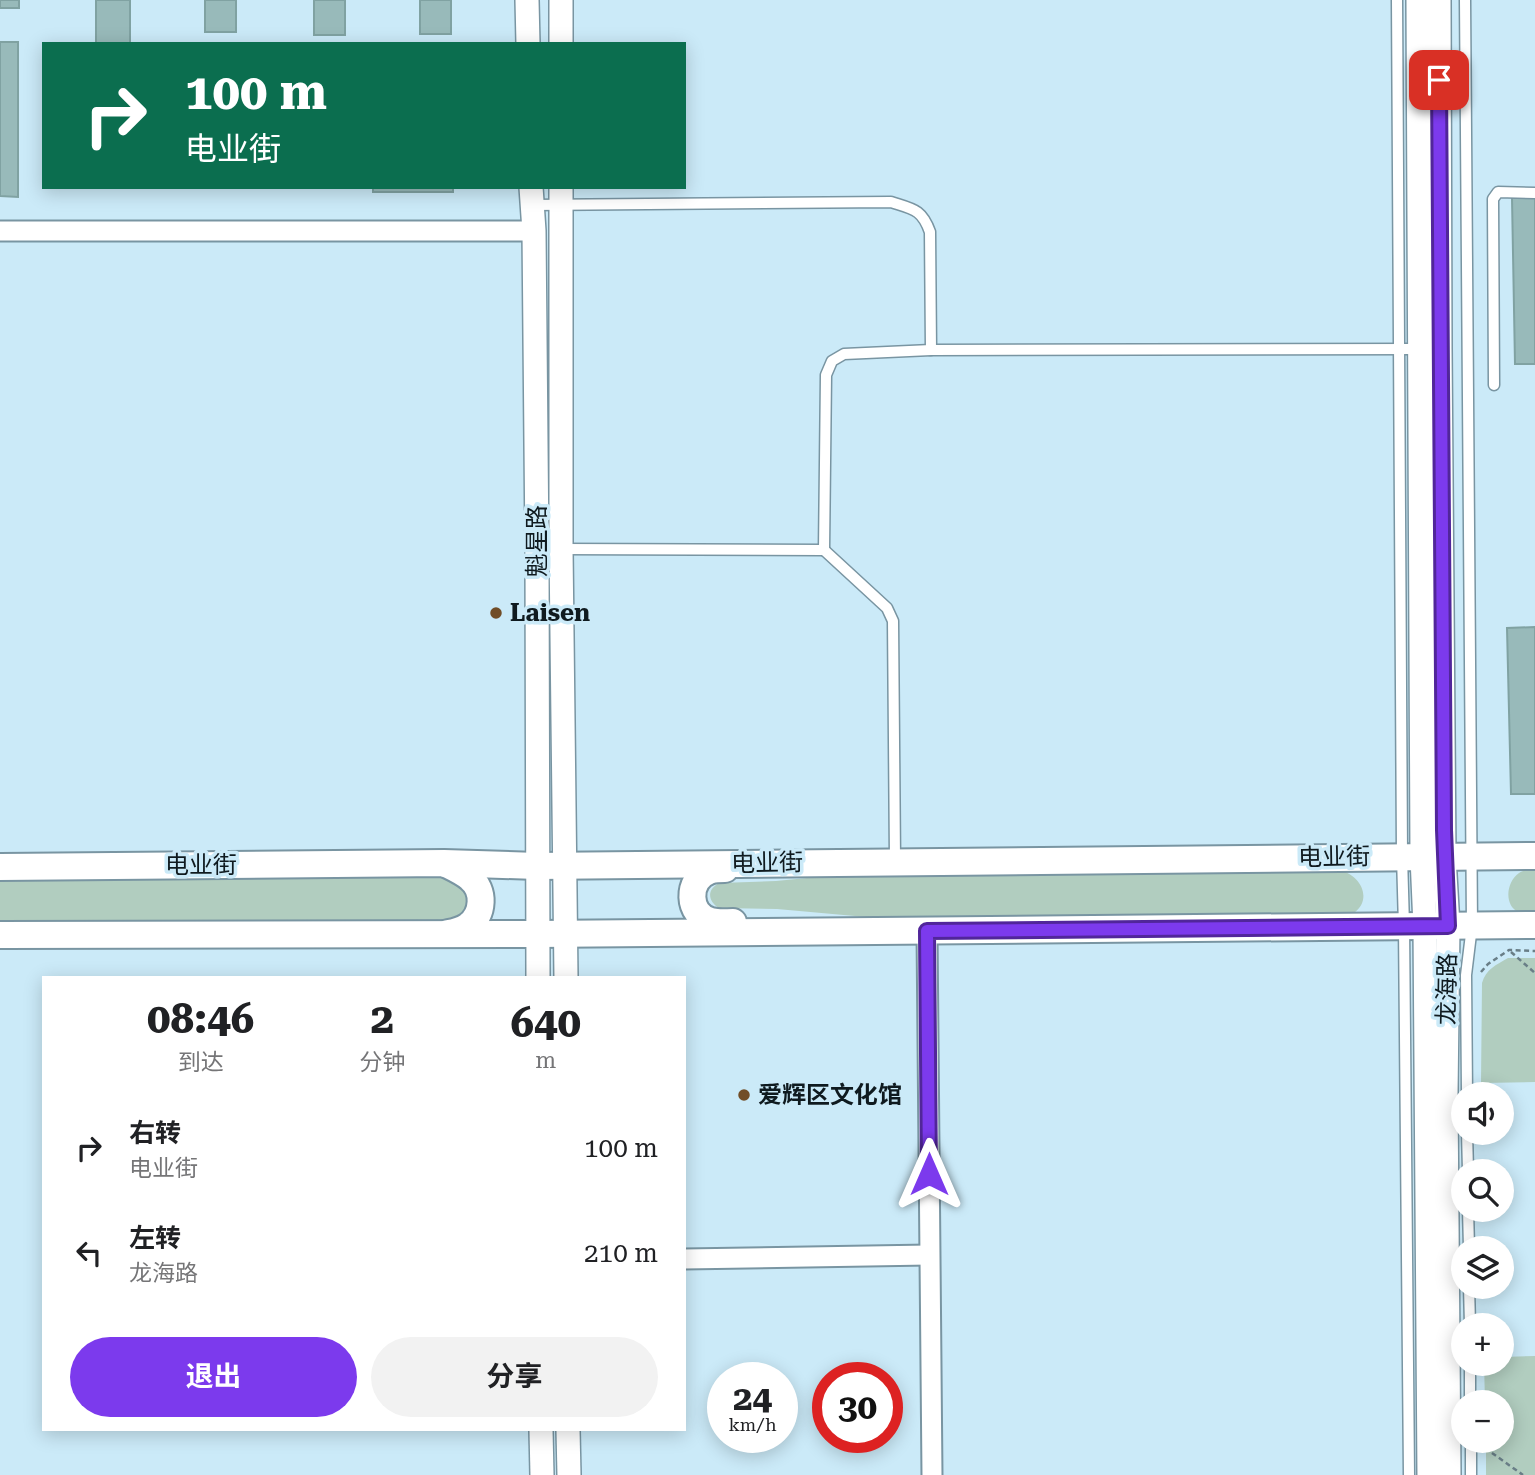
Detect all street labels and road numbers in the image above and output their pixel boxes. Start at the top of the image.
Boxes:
street label: 魁星路 [523,505,551,577]
street label: 电业街 [1298,842,1370,872]
street label: 电业街 [731,848,803,878]
street label: 电业街 [165,851,237,879]
street label: 龙海路 [1432,953,1462,1025]

